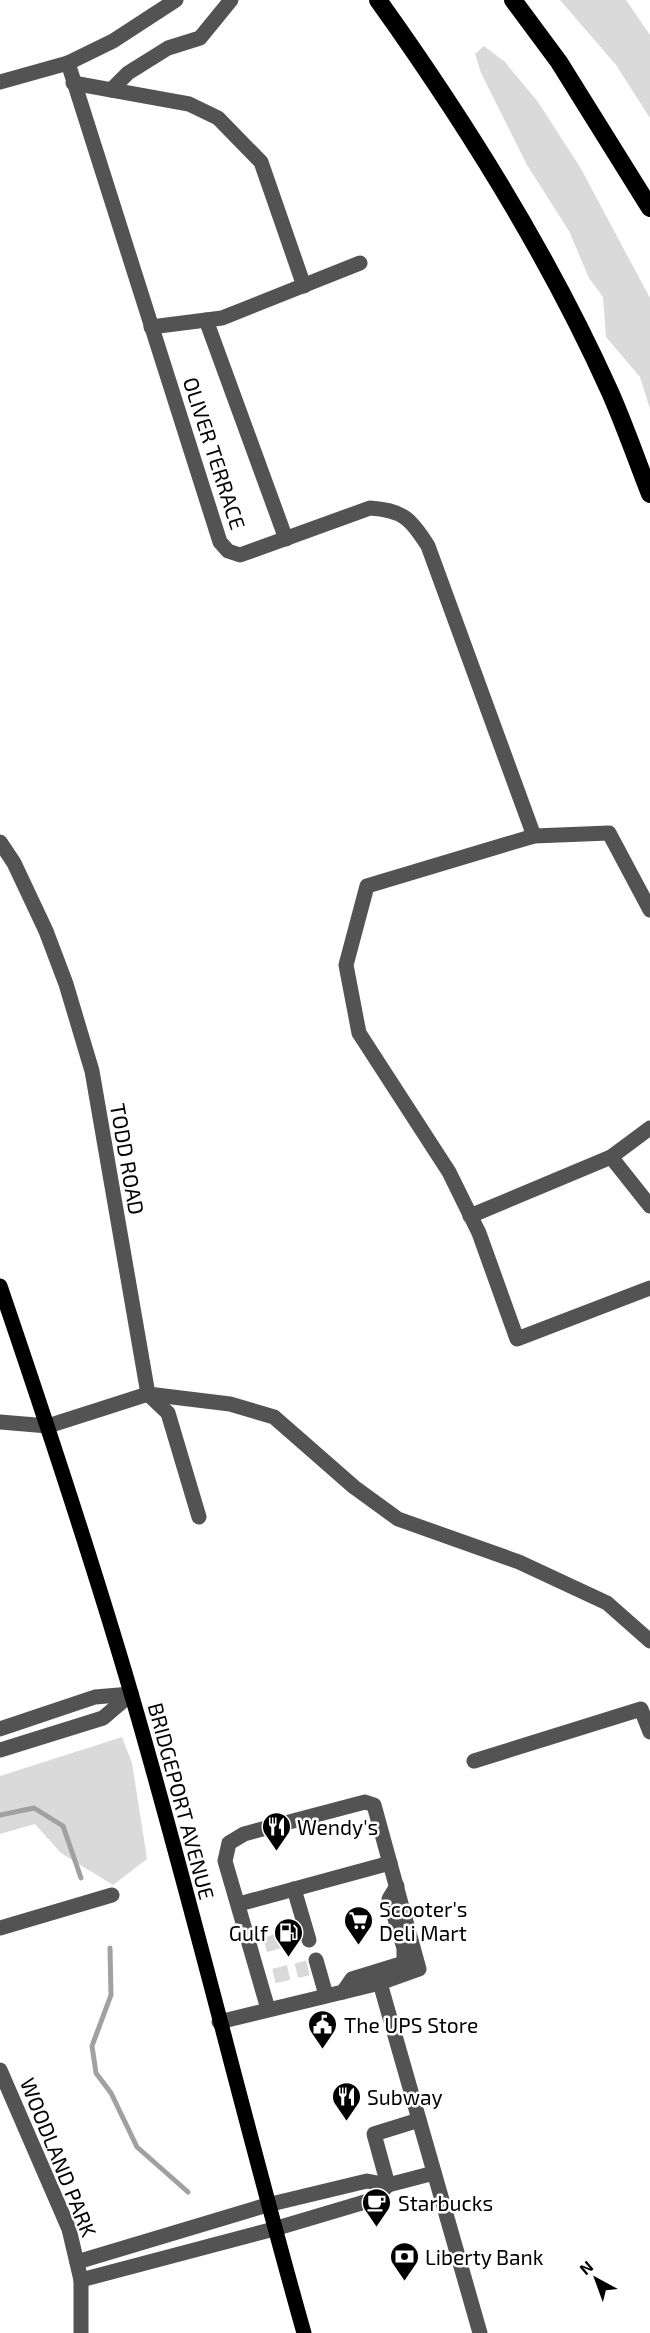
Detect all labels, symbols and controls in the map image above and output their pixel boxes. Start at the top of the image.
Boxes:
street label: OLIVER TERRACE [179,374,251,532]
street label: TODD ROAD [106,1101,150,1217]
street label: BRIDGEPORT AVENUE [144,1700,220,1902]
restaurant icon: Wendy's [260,1810,292,1852]
place label: Wendy's [297,1814,378,1839]
place label: Scooter's Deli Mart [379,1896,467,1945]
supermarket icon: Scooter's Deli Mart [342,1904,374,1946]
fuel station icon: Gulf [273,1916,305,1958]
place label: Gulf [229,1920,269,1945]
public building icon: The UPS Store [307,2008,339,2050]
place label: The UPS Store [344,2012,478,2037]
street label: WOODLAND PARK [16,2074,103,2241]
restaurant icon: Subway [330,2080,362,2122]
place label: Subway [367,2084,443,2109]
cafe icon: Starbucks [361,2186,393,2228]
place label: Starbucks [398,2190,493,2215]
bank icon: Liberty Bank [388,2240,420,2282]
place label: Liberty Bank [425,2244,544,2269]
north arrow [566,2249,626,2309]
text: N [575,2256,596,2278]

